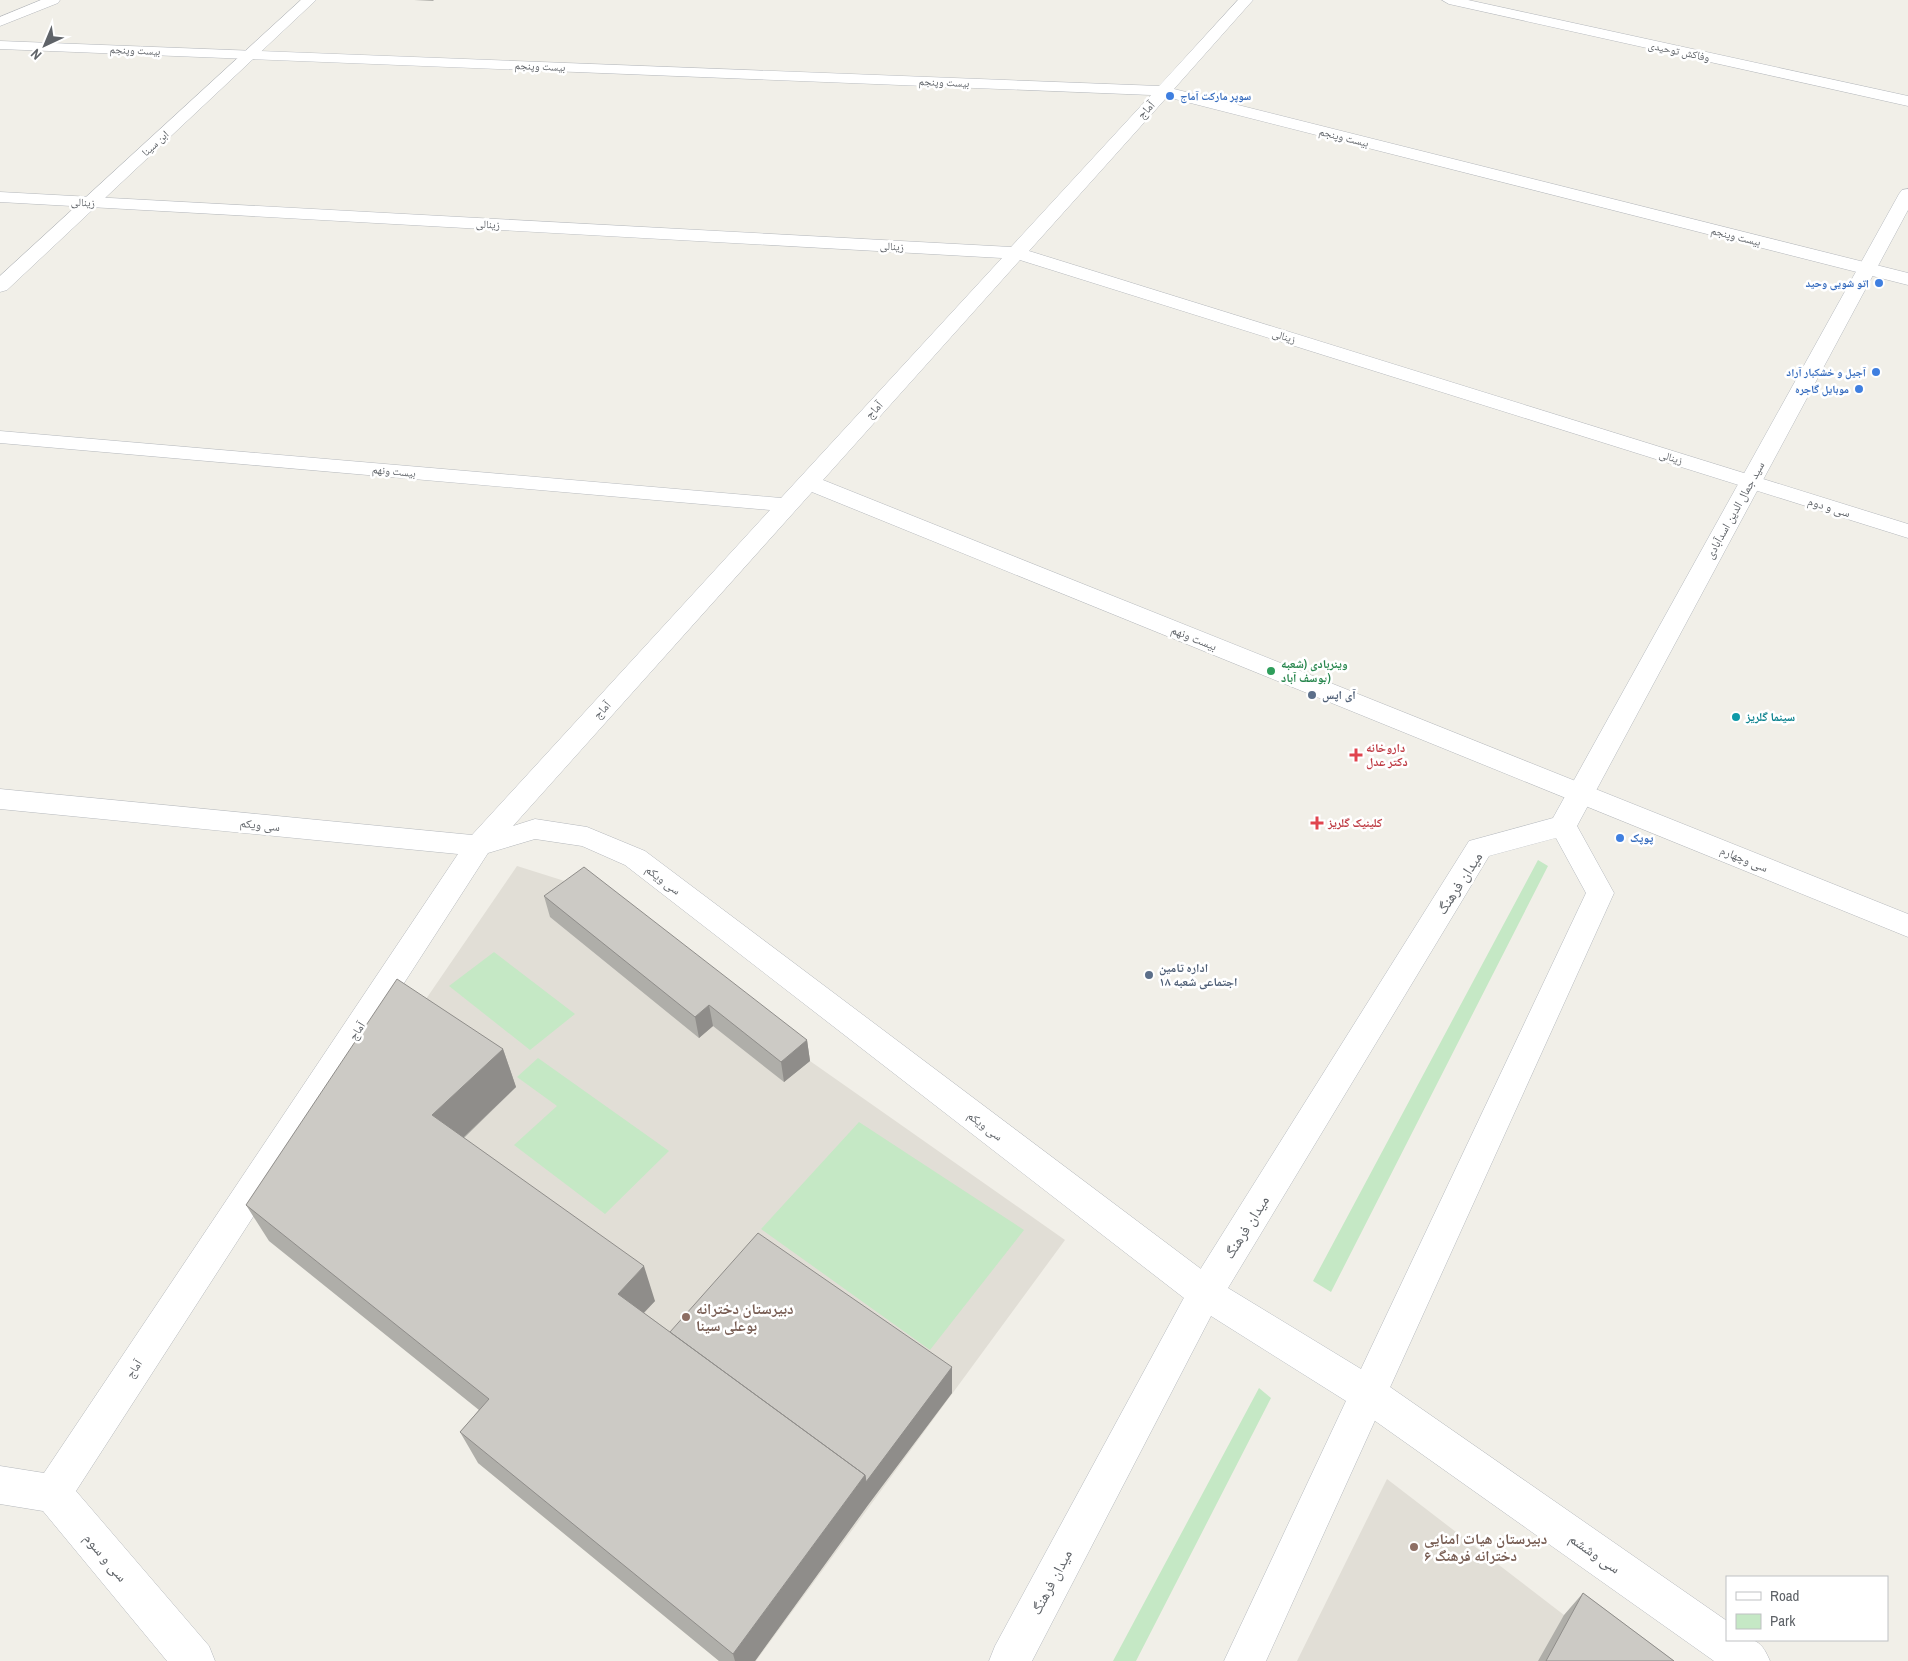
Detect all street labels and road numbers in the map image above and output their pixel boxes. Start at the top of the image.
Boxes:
street label: وفاکش توحیدی [1647,38,1711,64]
street label: بیست وپنجم [109,42,161,59]
street label: بیست وپنجم [514,58,566,75]
street label: بیست وپنجم [918,74,970,91]
street label: آماج [1134,97,1159,122]
street label: بیست وپنجم [1317,124,1370,151]
street label: ابن سینا [139,127,171,159]
street label: زینالی [71,194,95,210]
street label: زینالی [476,216,500,232]
street label: بیست وپنجم [1709,223,1762,250]
street label: زینالی [880,238,904,254]
street label: زینالی [1271,326,1297,346]
street label: آماج [862,397,887,422]
street label: زینالی [1658,447,1684,467]
street label: سید جمال الدین اسدآبادی [1702,458,1768,562]
street label: بیست ونهم [371,462,417,481]
street label: سی و دوم [1806,493,1852,521]
street label: بیست ونهم [1169,622,1219,654]
street label: آماج [590,697,615,722]
street label: سی ویکم [239,815,281,835]
street label: سی وچهارم [1718,842,1770,876]
street label: میدان فرهنگ [1431,847,1487,919]
street label: سی ویکم [642,861,684,899]
street label: آماج [345,1018,369,1043]
street label: سی ویکم [964,1107,1006,1145]
street label: میدان فرهنگ [1218,1191,1274,1263]
street label: آماج [122,1356,146,1381]
street label: سی و سوم [79,1528,133,1586]
street label: سی وششم [1565,1528,1625,1578]
street label: میدان فرهنگ [1025,1546,1077,1618]

